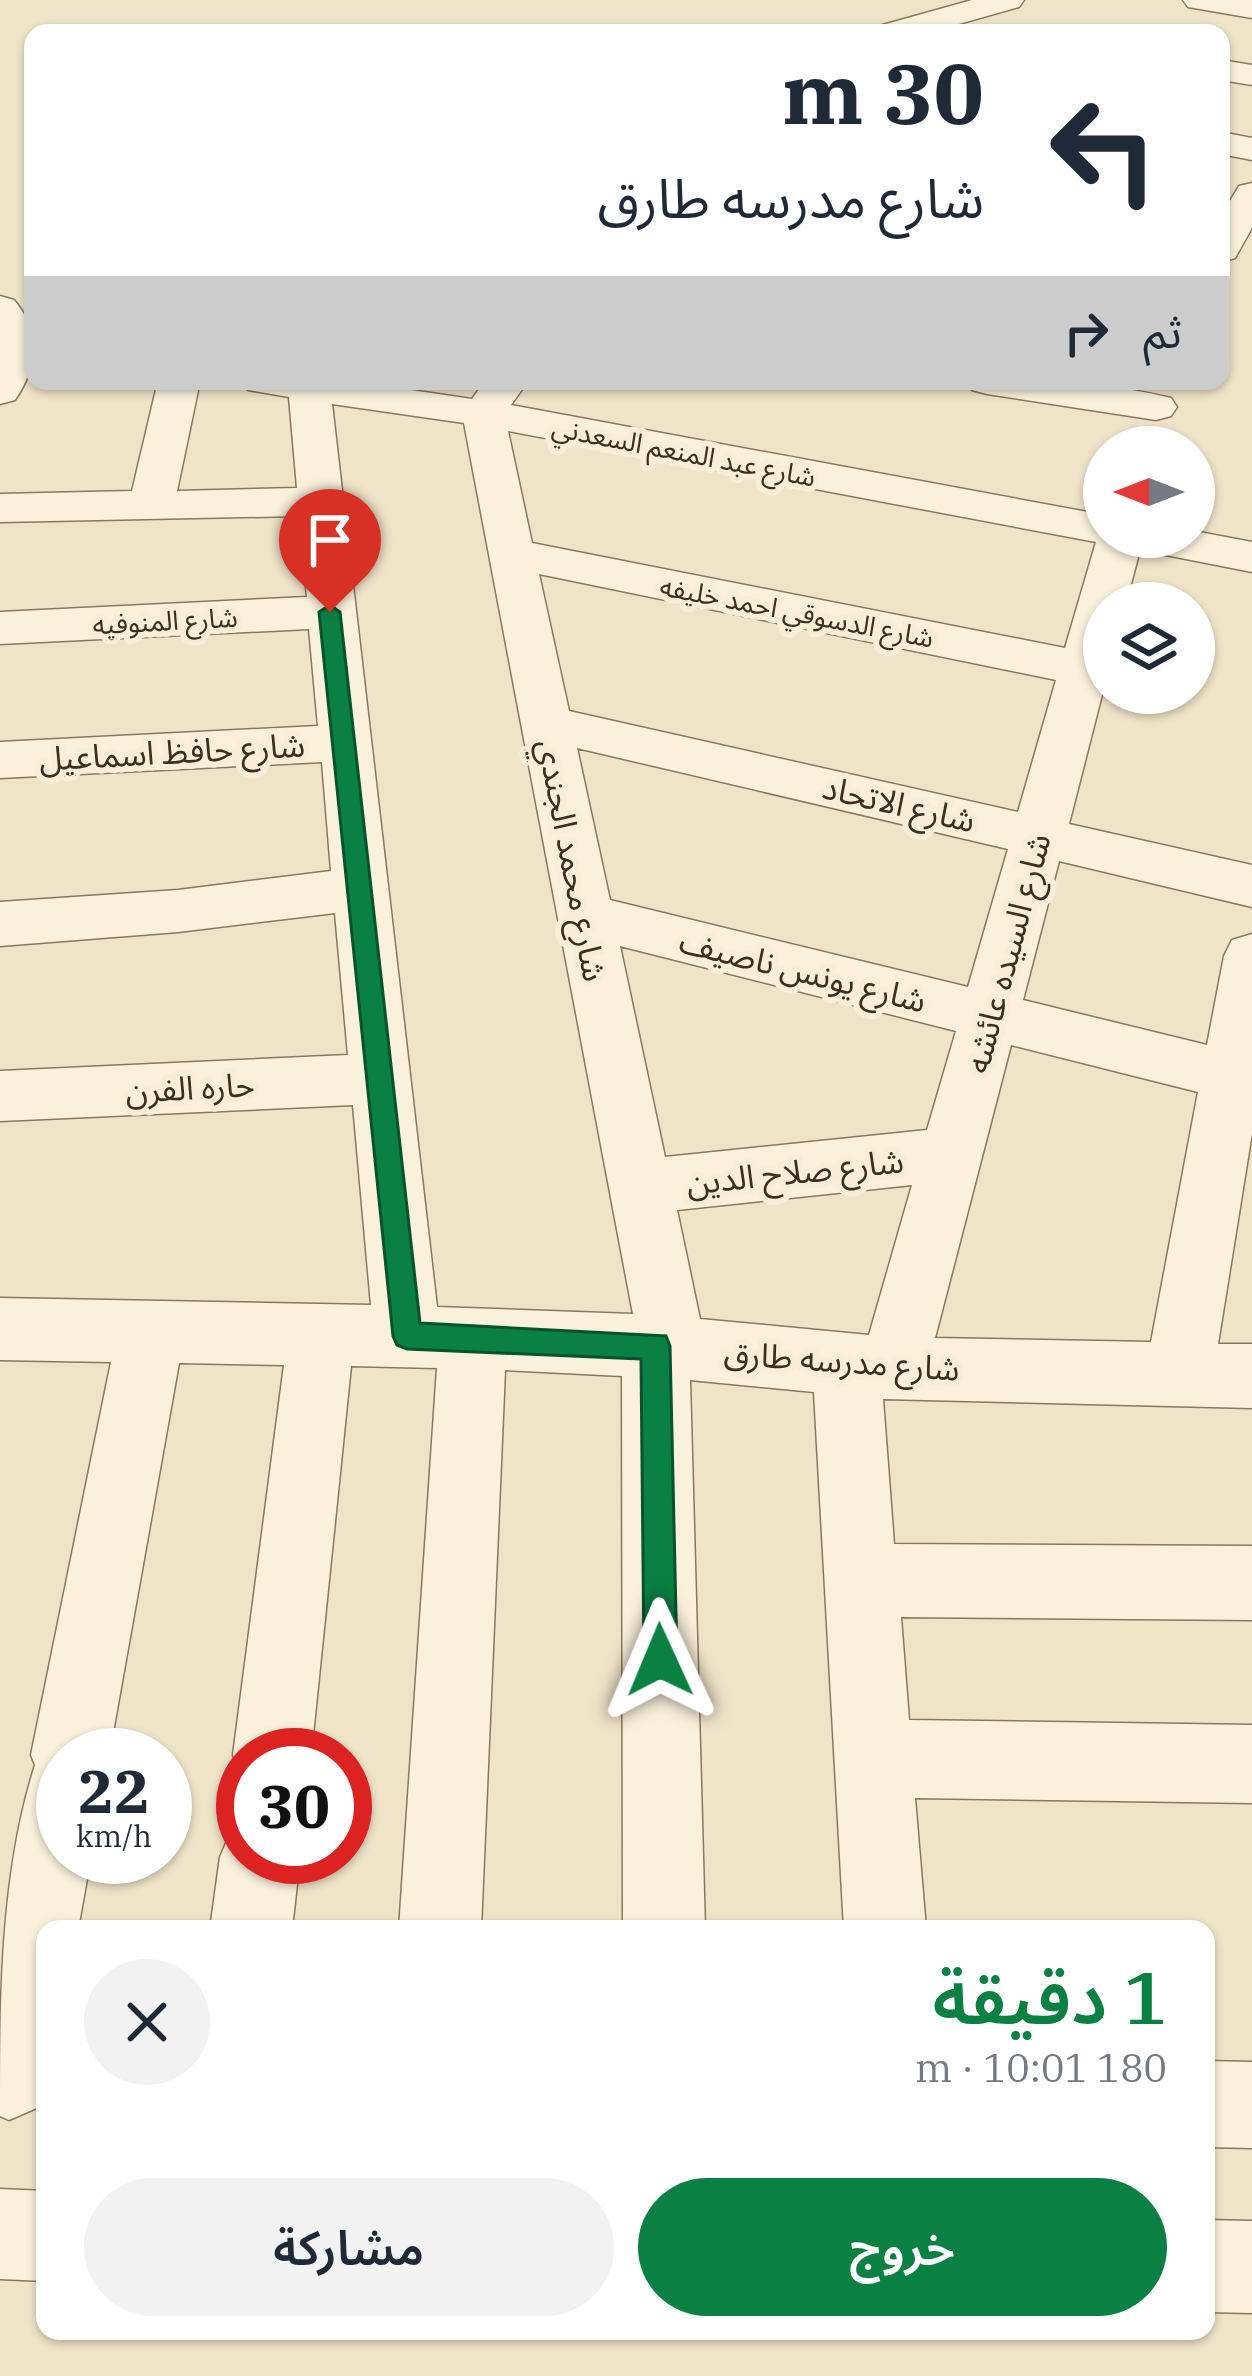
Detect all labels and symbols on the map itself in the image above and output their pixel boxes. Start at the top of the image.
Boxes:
street label: شارع عبد المنعم السعدني [548,408,819,499]
north arrow [1083,426,1215,558]
pin [279,489,381,612]
street label: شارع الدسوقي احمد خليفه [656,567,937,659]
street label: شارع المنوفيه [92,599,239,645]
street label: شارع حافظ اسماعيل [38,723,306,783]
street label: شارع محمد الجندي [524,735,618,986]
street label: شارع الاتحاد [818,765,979,845]
street label: شارع السيده عائشه [954,828,1064,1079]
street label: شارع يونس ناصيف [674,919,931,1025]
street label: حاره الفرن [124,1062,256,1112]
street label: شارع صلاح الدين [684,1138,906,1208]
street label: شارع مدرسه طارق [722,1330,961,1394]
position arrow [597,1597,723,1723]
speed limit sign: 30 [216,1728,372,1884]

